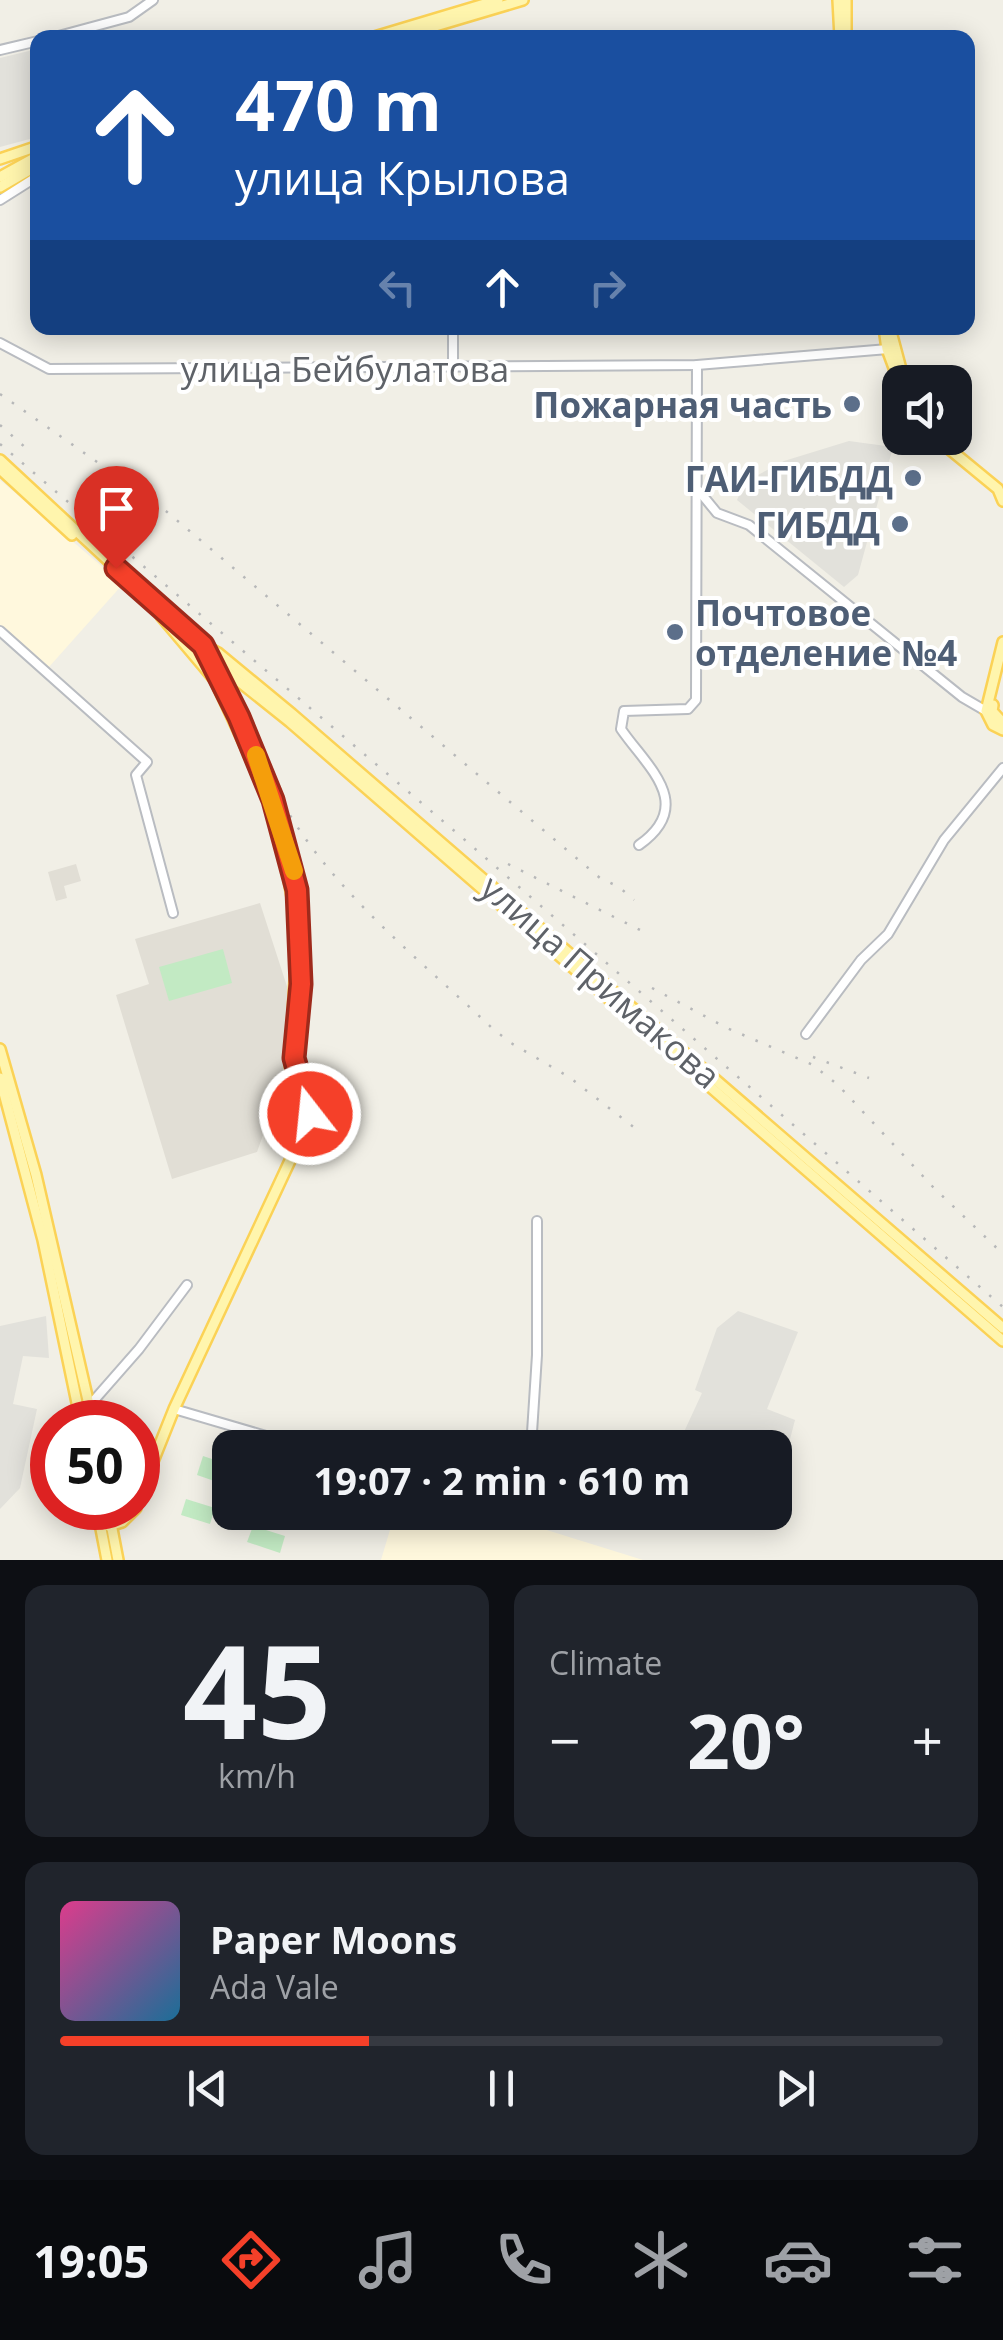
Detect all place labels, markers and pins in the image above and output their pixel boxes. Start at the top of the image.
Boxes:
place label: Пожарная часть [533,381,832,428]
marker: Пожарная часть [841,393,863,415]
place label: ГАИ-ГИБДД [685,455,893,502]
pin [74,466,159,569]
marker: ГАИ-ГИБДД [902,467,924,489]
place label: ГИБДД [756,501,880,548]
marker: ГИБДД [889,513,911,535]
place label: Почтовое отделение №4 [695,589,957,676]
marker: Почтовое отделение №4 [664,621,686,643]

